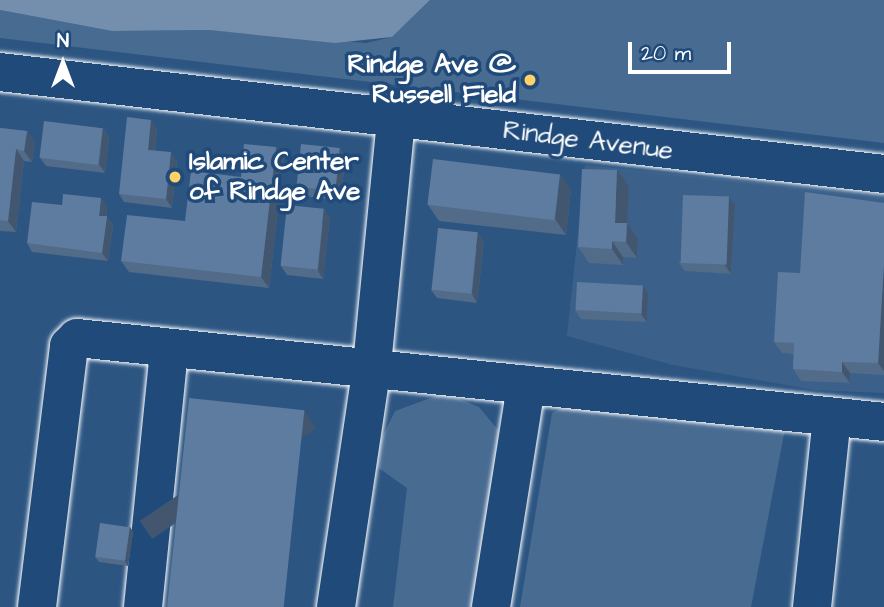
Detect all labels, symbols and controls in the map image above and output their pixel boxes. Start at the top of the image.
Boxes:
north arrow [28,28,98,98]
text: N [57,28,69,55]
scale bar [632,28,735,72]
text: 20 m [641,39,691,68]
place label: Rindge Ave @ Russell Field [348,49,516,110]
marker: Rindge Ave @ Russell Field [522,72,538,88]
street label: Rindge Avenue [501,115,675,167]
place label: Islamic Center of Rindge Ave [189,146,360,208]
marker: Islamic Center of Rindge Ave [167,169,183,185]

